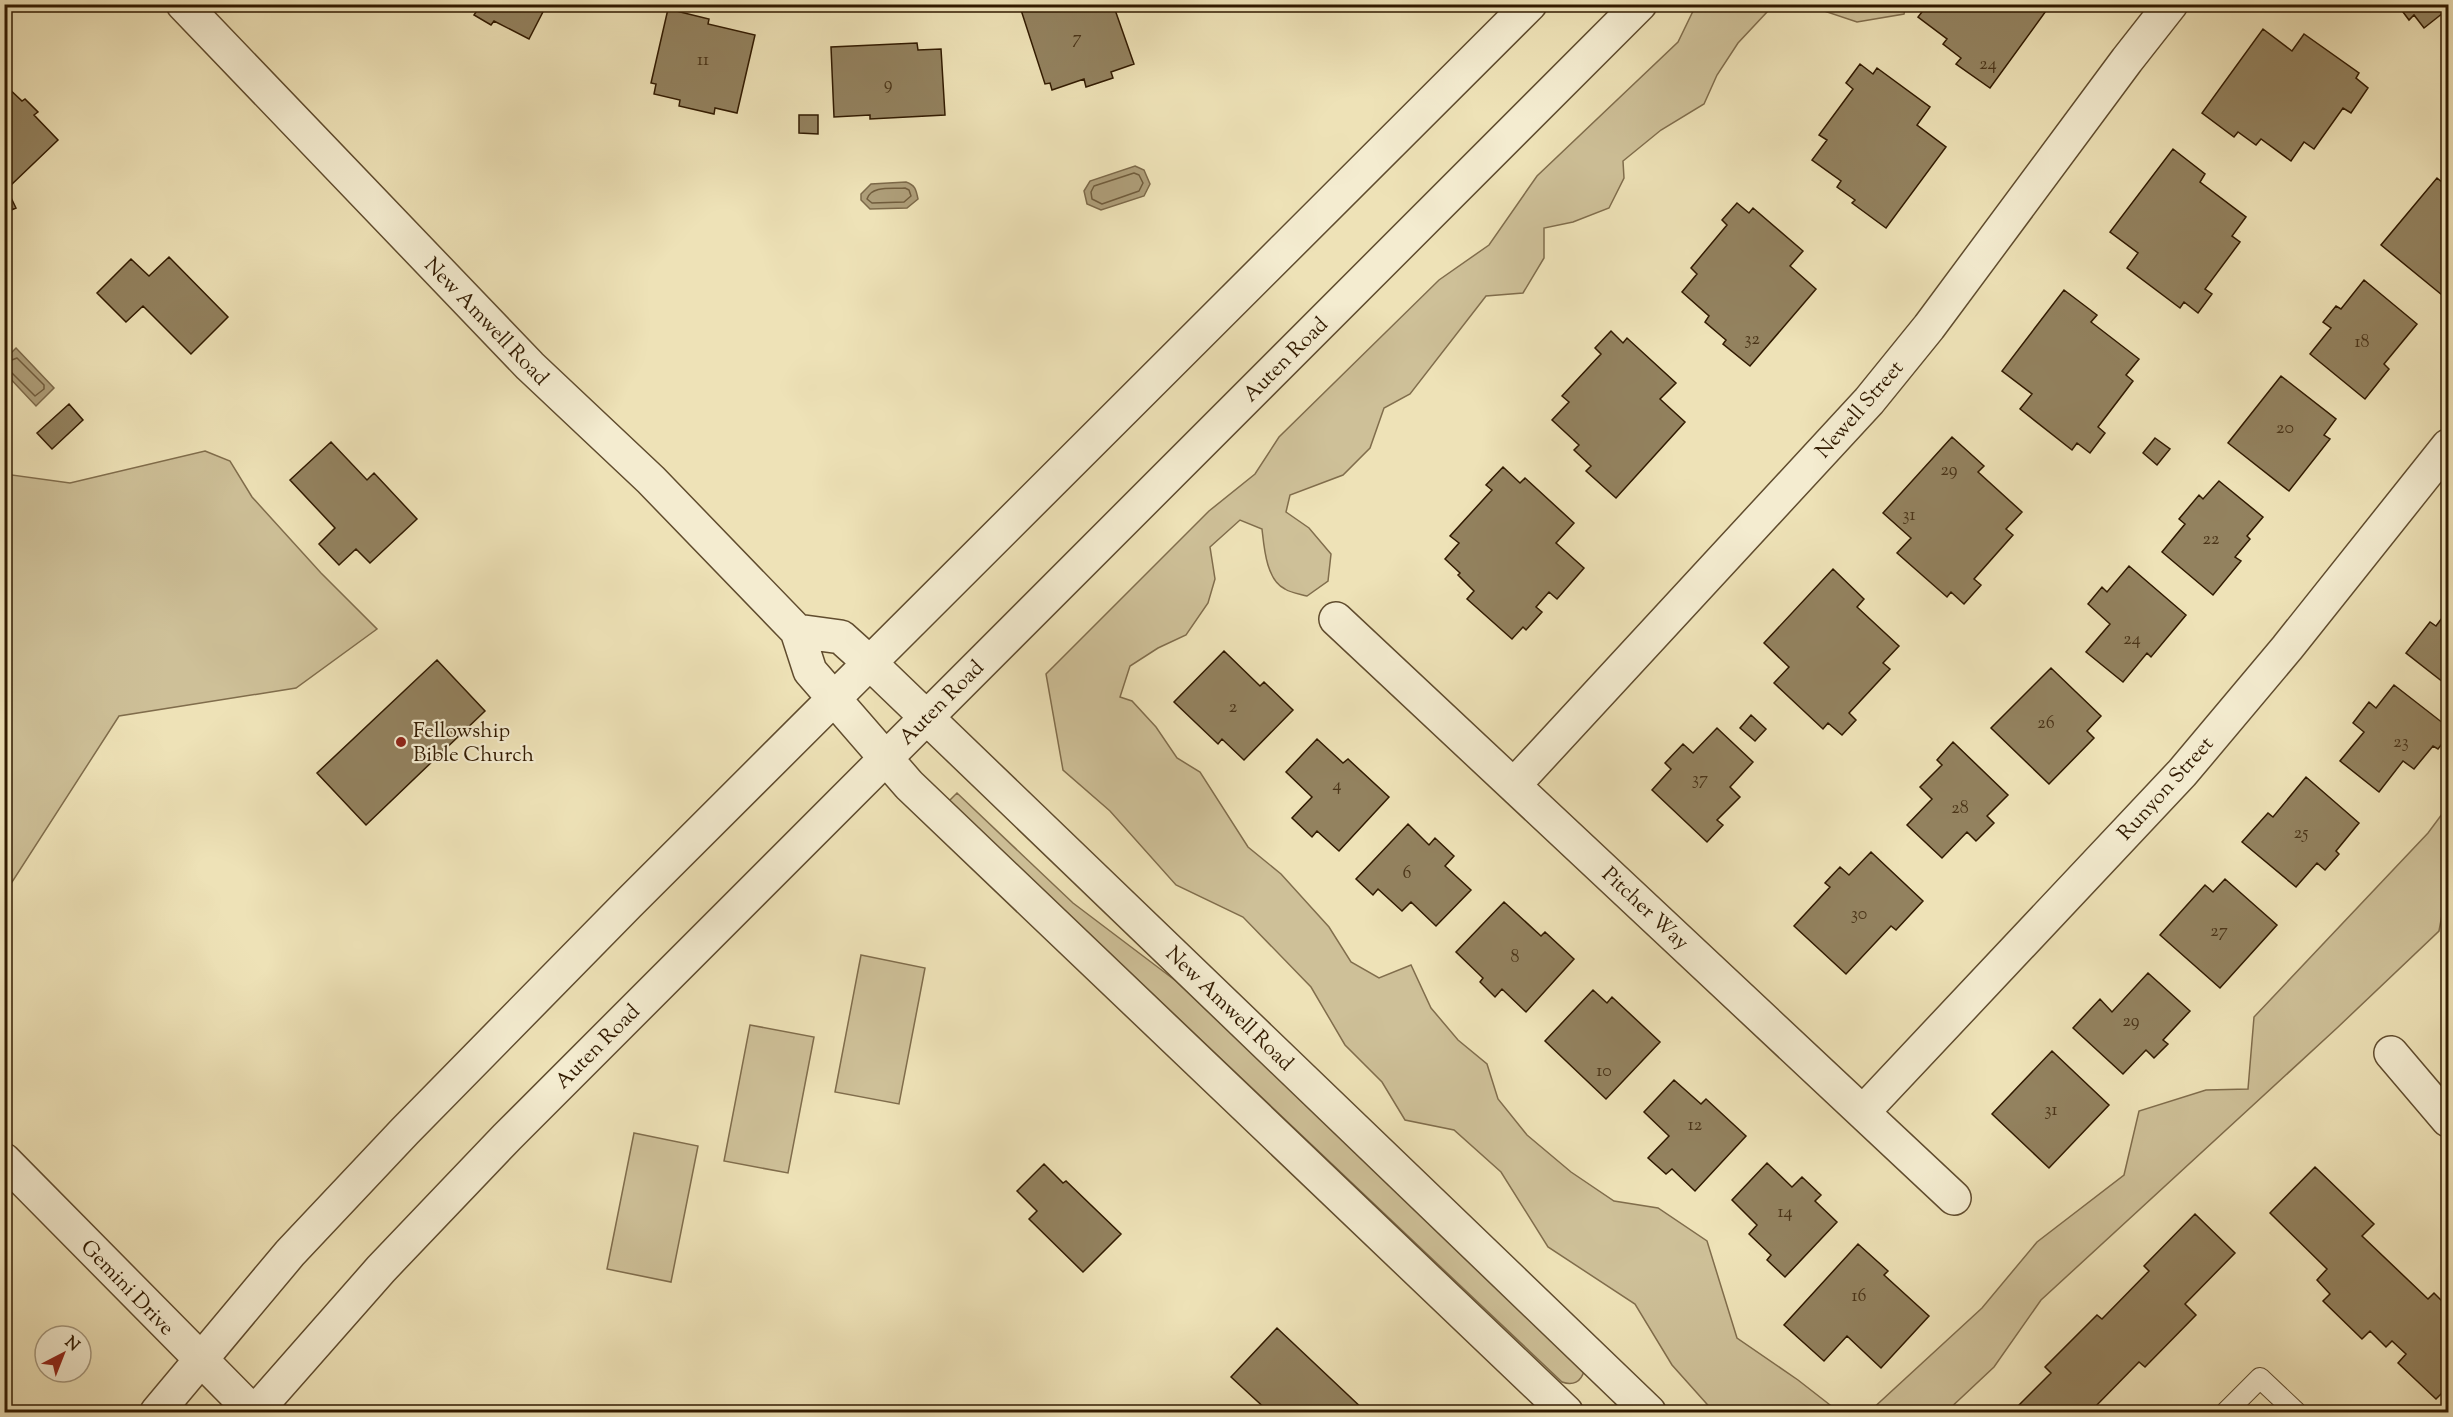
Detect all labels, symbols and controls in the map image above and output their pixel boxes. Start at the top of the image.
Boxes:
house number: 7 [1072,26,1082,52]
house number: 11 [697,48,709,74]
house number: 24 [1979,52,1997,78]
house number: 9 [884,72,893,98]
street label: New Amwell Road [416,252,555,393]
street label: Auten Road [1237,311,1336,410]
house number: 32 [1744,327,1760,353]
house number: 18 [2354,330,2370,356]
street label: Newell Street [1809,355,1912,466]
house number: 20 [2276,416,2294,442]
house number: 29 [1940,458,1958,484]
house number: 31 [1902,503,1916,529]
house number: 22 [2203,527,2220,553]
house number: 24 [2123,627,2141,653]
street label: Auten Road [893,654,992,753]
house number: 2 [1229,695,1238,721]
house number: 26 [2037,711,2055,737]
place label: Fellowship Bible Church [413,717,534,771]
house number: 23 [2393,730,2409,756]
street label: Runyon Street [2112,731,2221,848]
marker: Fellowship Bible Church [394,735,408,749]
house number: 37 [1692,767,1708,793]
house number: 4 [1332,773,1342,799]
house number: 28 [1951,796,1969,822]
house number: 25 [2294,821,2308,847]
house number: 6 [1403,861,1412,887]
street label: Pitcher Way [1594,861,1696,958]
house number: 30 [1851,902,1867,928]
house number: 27 [2210,919,2228,945]
street label: New Amwell Road [1158,940,1300,1079]
house number: 8 [1511,945,1520,971]
street label: Auten Road [549,998,648,1097]
house number: 29 [2122,1009,2140,1035]
house number: 10 [1596,1059,1612,1085]
house number: 31 [2044,1098,2058,1124]
house number: 12 [1688,1113,1703,1139]
house number: 14 [1777,1200,1793,1226]
street label: Gemini Drive [73,1233,180,1343]
house number: 16 [1851,1284,1867,1310]
north arrow [33,1324,93,1384]
text: N [59,1332,84,1358]

